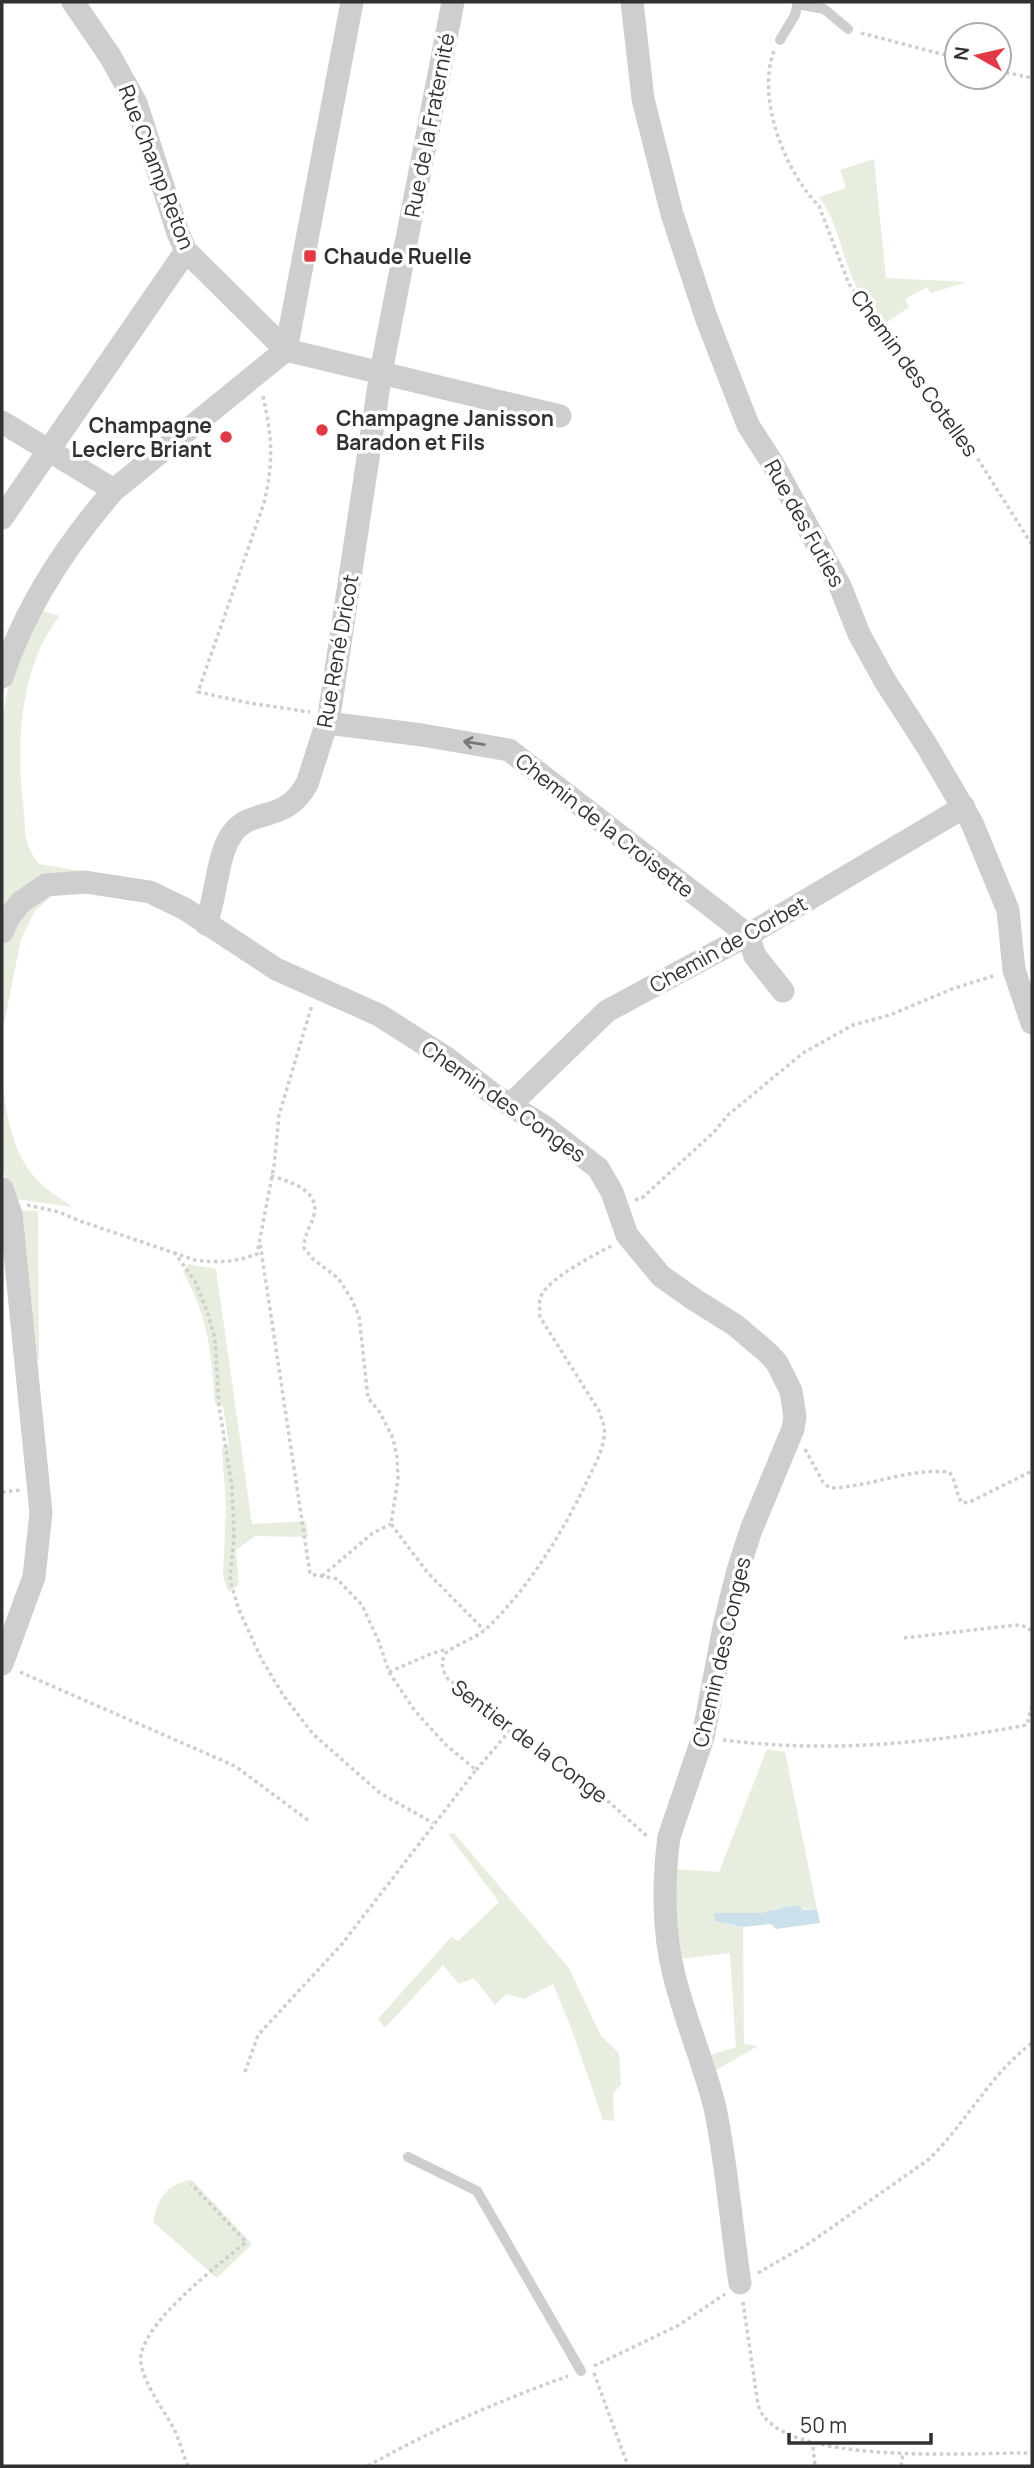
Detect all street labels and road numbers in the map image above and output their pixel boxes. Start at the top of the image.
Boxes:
street label: Rue de la Fraternité [397,30,461,220]
street label: Rue Champ Reton [113,81,201,253]
street label: Chemin des Cotelles [845,284,985,462]
street label: Rue des Futies [758,454,852,592]
street label: Rue René Dricot [310,572,364,730]
street label: Chemin de la Croisette [510,746,700,904]
street label: Chemin de Corbet [644,889,812,999]
street label: Chemin des Conges [416,1034,592,1168]
street label: Chemin des Conges [685,1554,757,1750]
street label: Sentier de la Conge [446,1673,614,1809]

